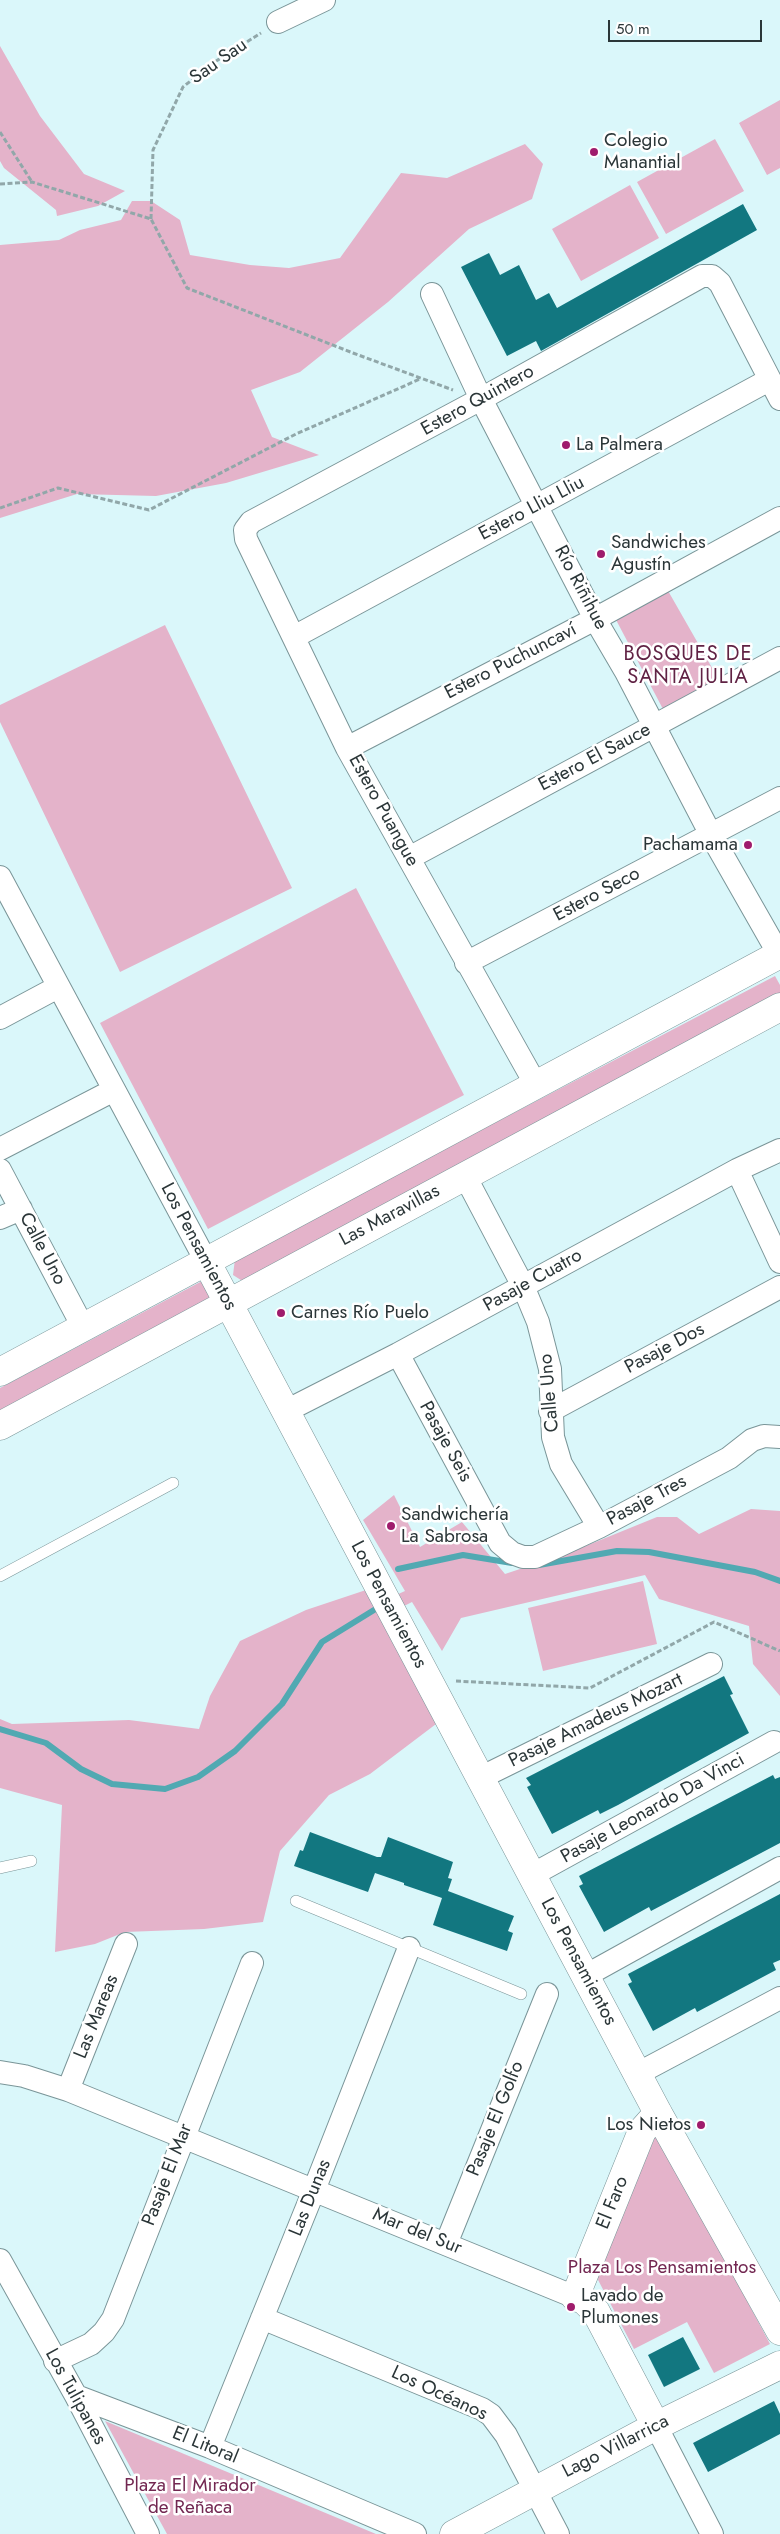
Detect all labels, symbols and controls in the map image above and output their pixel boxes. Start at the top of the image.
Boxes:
scale bar [610,10,764,42]
text: 50 m [616,18,650,40]
street label: Sau Sau [186,34,252,90]
place label: Colegio Manantial [604,130,681,174]
marker: Colegio Manantial [588,146,600,158]
street label: Estero Quintero [418,361,538,441]
place label: La Palmera [576,434,663,456]
marker: La Palmera [560,439,572,451]
street label: Estero Lliu Lliu [475,472,589,546]
place label: Sandwiches Agustín [611,532,706,576]
street label: Río Riñihue [548,542,612,634]
marker: Sandwiches Agustín [595,548,607,560]
street label: Estero Puchuncaví [441,619,581,705]
district label: BOSQUES DE SANTA JULIA [622,643,754,690]
street label: Estero El Sauce [535,719,655,797]
street label: Estero Puangue [343,751,423,871]
place label: Pachamama [643,834,738,856]
marker: Pachamama [742,839,754,851]
street label: Estero Seco [550,863,644,927]
street label: Los Pensamientos [155,1179,241,1315]
street label: Las Maravillas [336,1180,444,1252]
street label: Calle Uno [13,1209,71,1289]
street label: Pasaje Cuatro [480,1245,586,1317]
place label: Carnes Río Puelo [291,1302,429,1324]
marker: Carnes Río Puelo [275,1307,287,1319]
street label: Pasaje Dos [621,1319,709,1379]
street label: Calle Uno [535,1353,565,1433]
street label: Pasaje Seis [414,1398,476,1486]
street label: Pasaje Tres [603,1471,691,1531]
place label: Sandwichería La Sabrosa [401,1504,509,1548]
marker: Sandwichería La Sabrosa [385,1520,397,1532]
street label: Los Pensamientos [345,1537,431,1673]
street label: Pasaje Amadeus Mozart [505,1669,687,1773]
street label: Pasaje Leonardo Da Vinci [557,1749,749,1869]
street label: Los Pensamientos [535,1894,621,2030]
street label: Las Mareas [70,1972,124,2062]
street label: Pasaje El Golfo [463,2058,529,2180]
place label: Los Nietos [607,2114,691,2136]
marker: Los Nietos [695,2119,707,2131]
street label: Pasaje El Mar [138,2121,198,2229]
street label: Las Dunas [285,2156,337,2240]
street label: El Faro [592,2173,634,2233]
street label: Mar del Sur [369,2204,465,2260]
park label: Plaza Los Pensamientos [568,2257,756,2279]
place label: Lavado de Plumones [581,2285,664,2329]
marker: Lavado de Plumones [565,2301,577,2313]
street label: Los Tulipanes [39,2345,111,2449]
street label: Los Océanos [387,2362,491,2426]
street label: Lago Villarrica [559,2410,673,2484]
street label: El Litoral [169,2423,241,2469]
park label: Plaza El Mirador de Reñaca [124,2475,256,2519]

